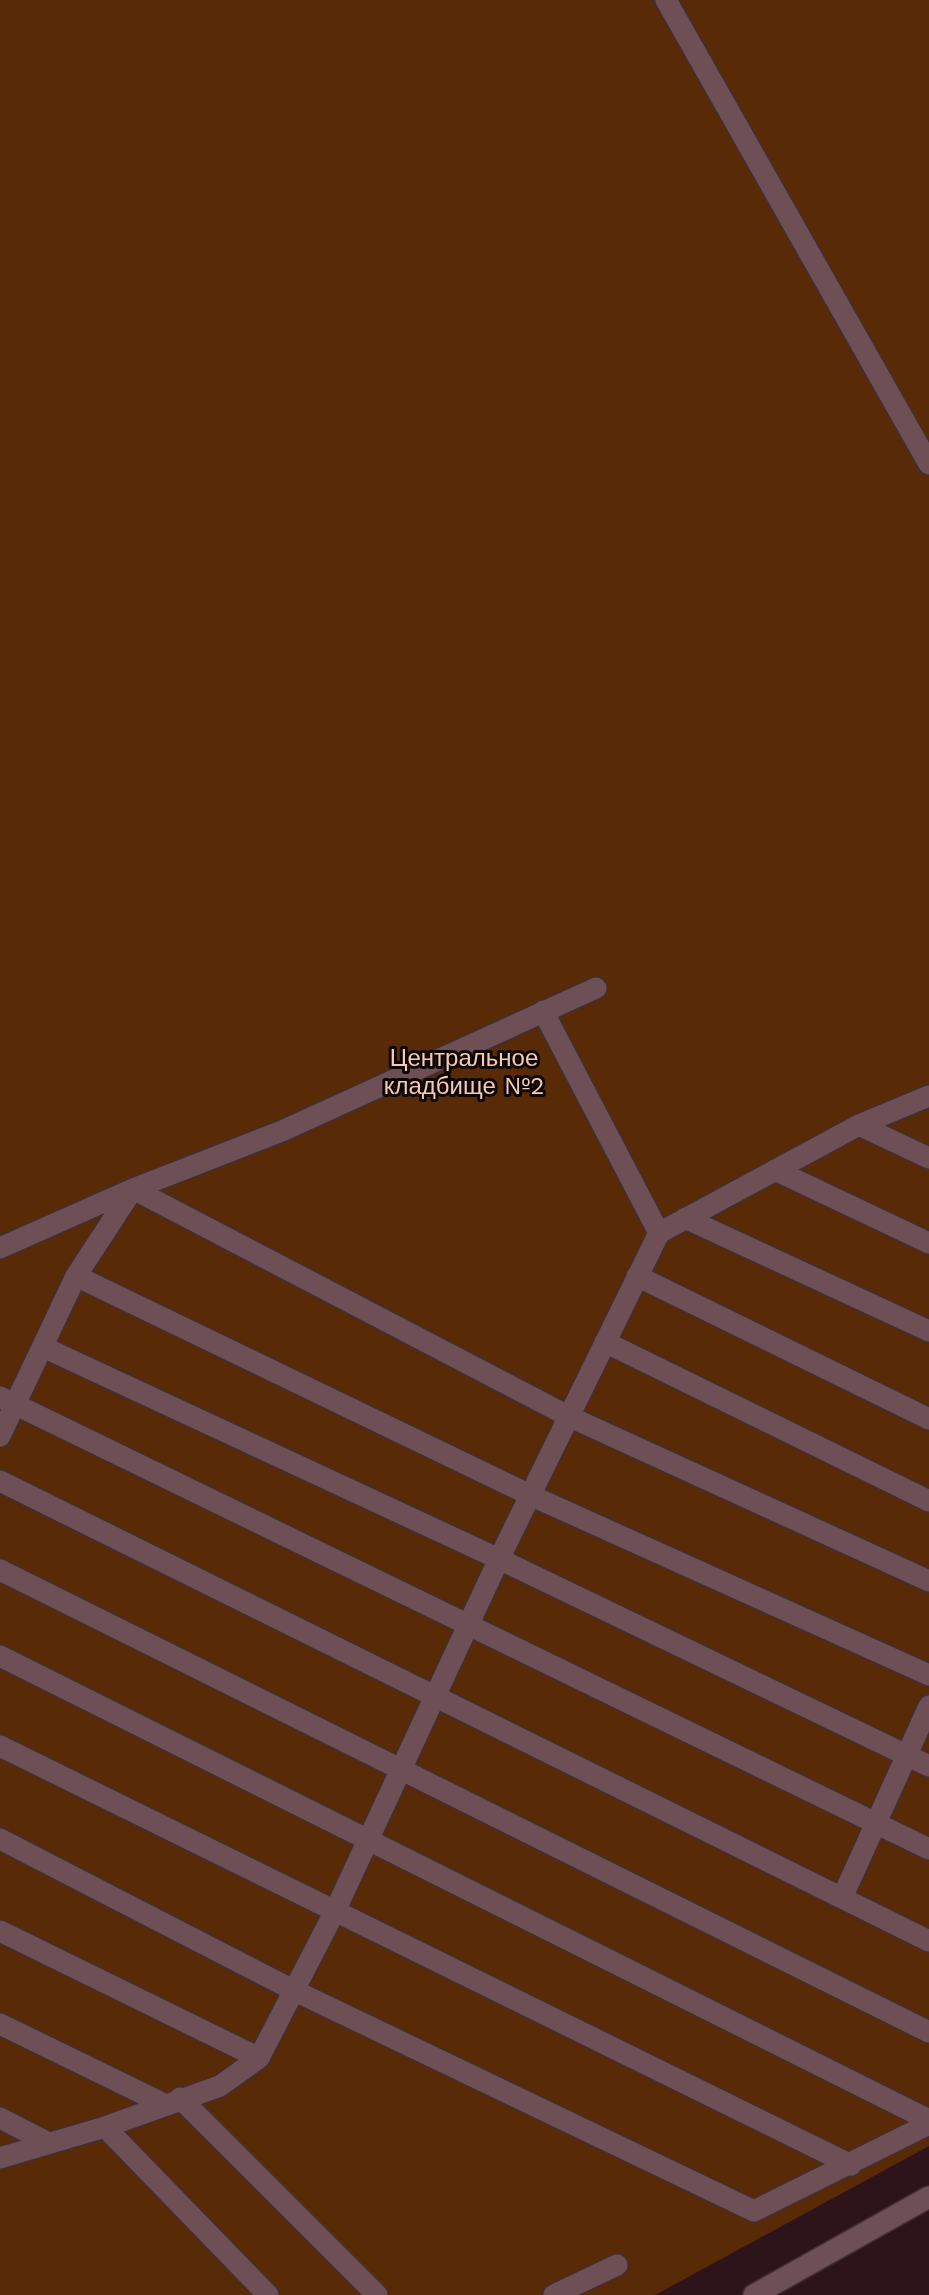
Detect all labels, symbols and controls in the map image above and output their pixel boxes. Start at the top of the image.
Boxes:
park label: Центральное кладбище №2 [384,1045,544,1101]

